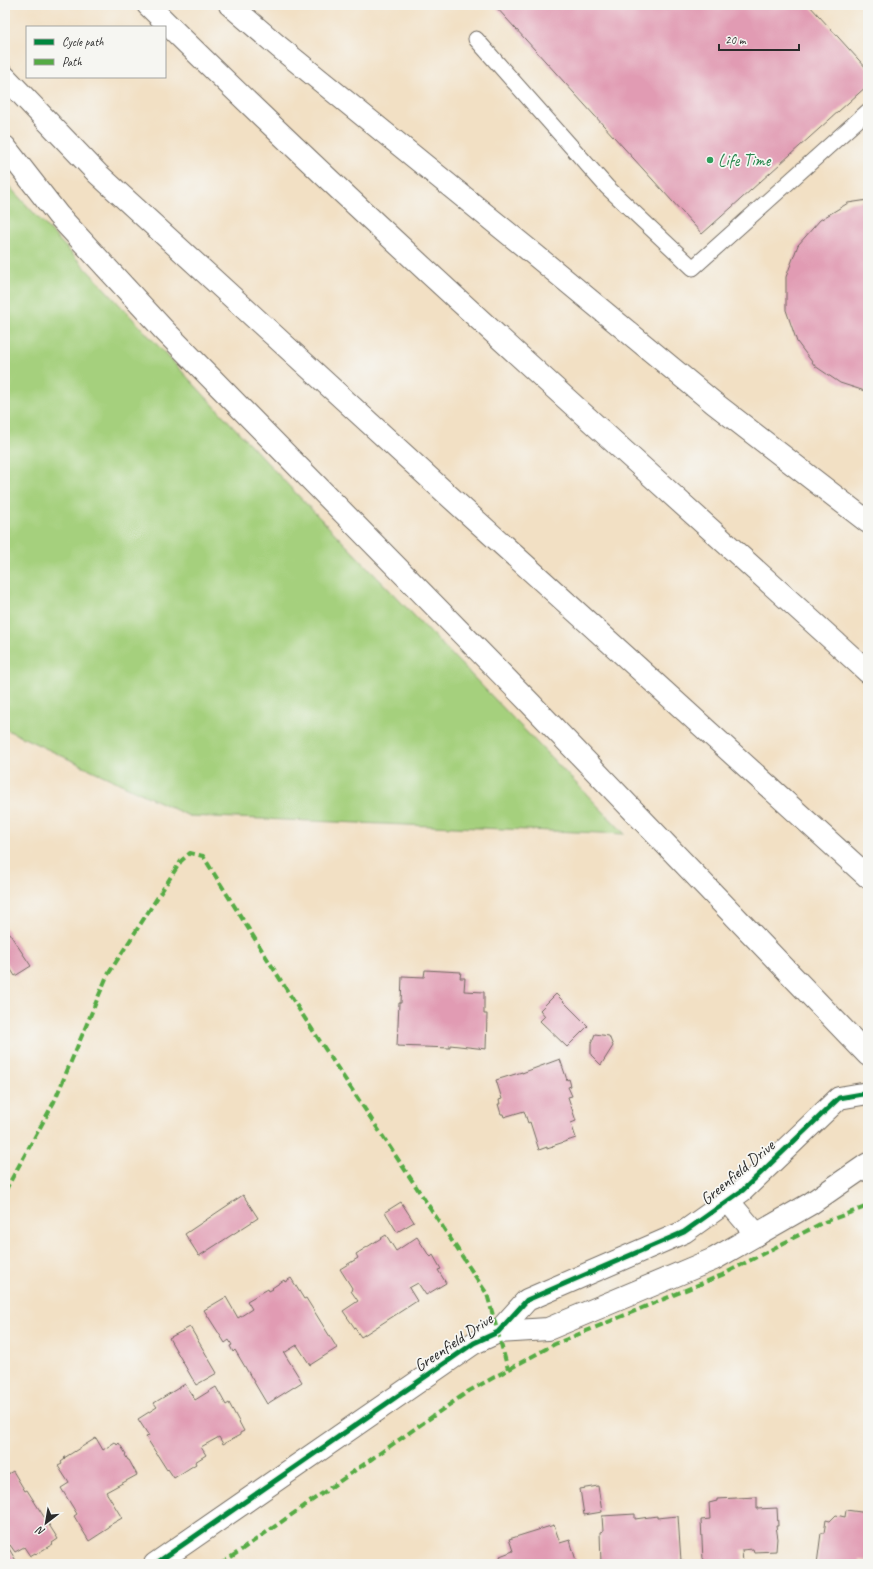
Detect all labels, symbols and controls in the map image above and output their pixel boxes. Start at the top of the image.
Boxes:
legend [26,26,166,78]
scale bar [719,26,799,52]
text: 20 m [725,32,747,48]
text: Cycle path [62,34,104,50]
text: Path [62,54,82,70]
place label: Life Time [718,150,772,171]
marker: Life Time [705,155,715,165]
street label: Greenfield Drive [696,1134,780,1209]
street label: Greenfield Drive [410,1308,498,1376]
north arrow [26,1503,66,1543]
text: N [32,1523,47,1539]

